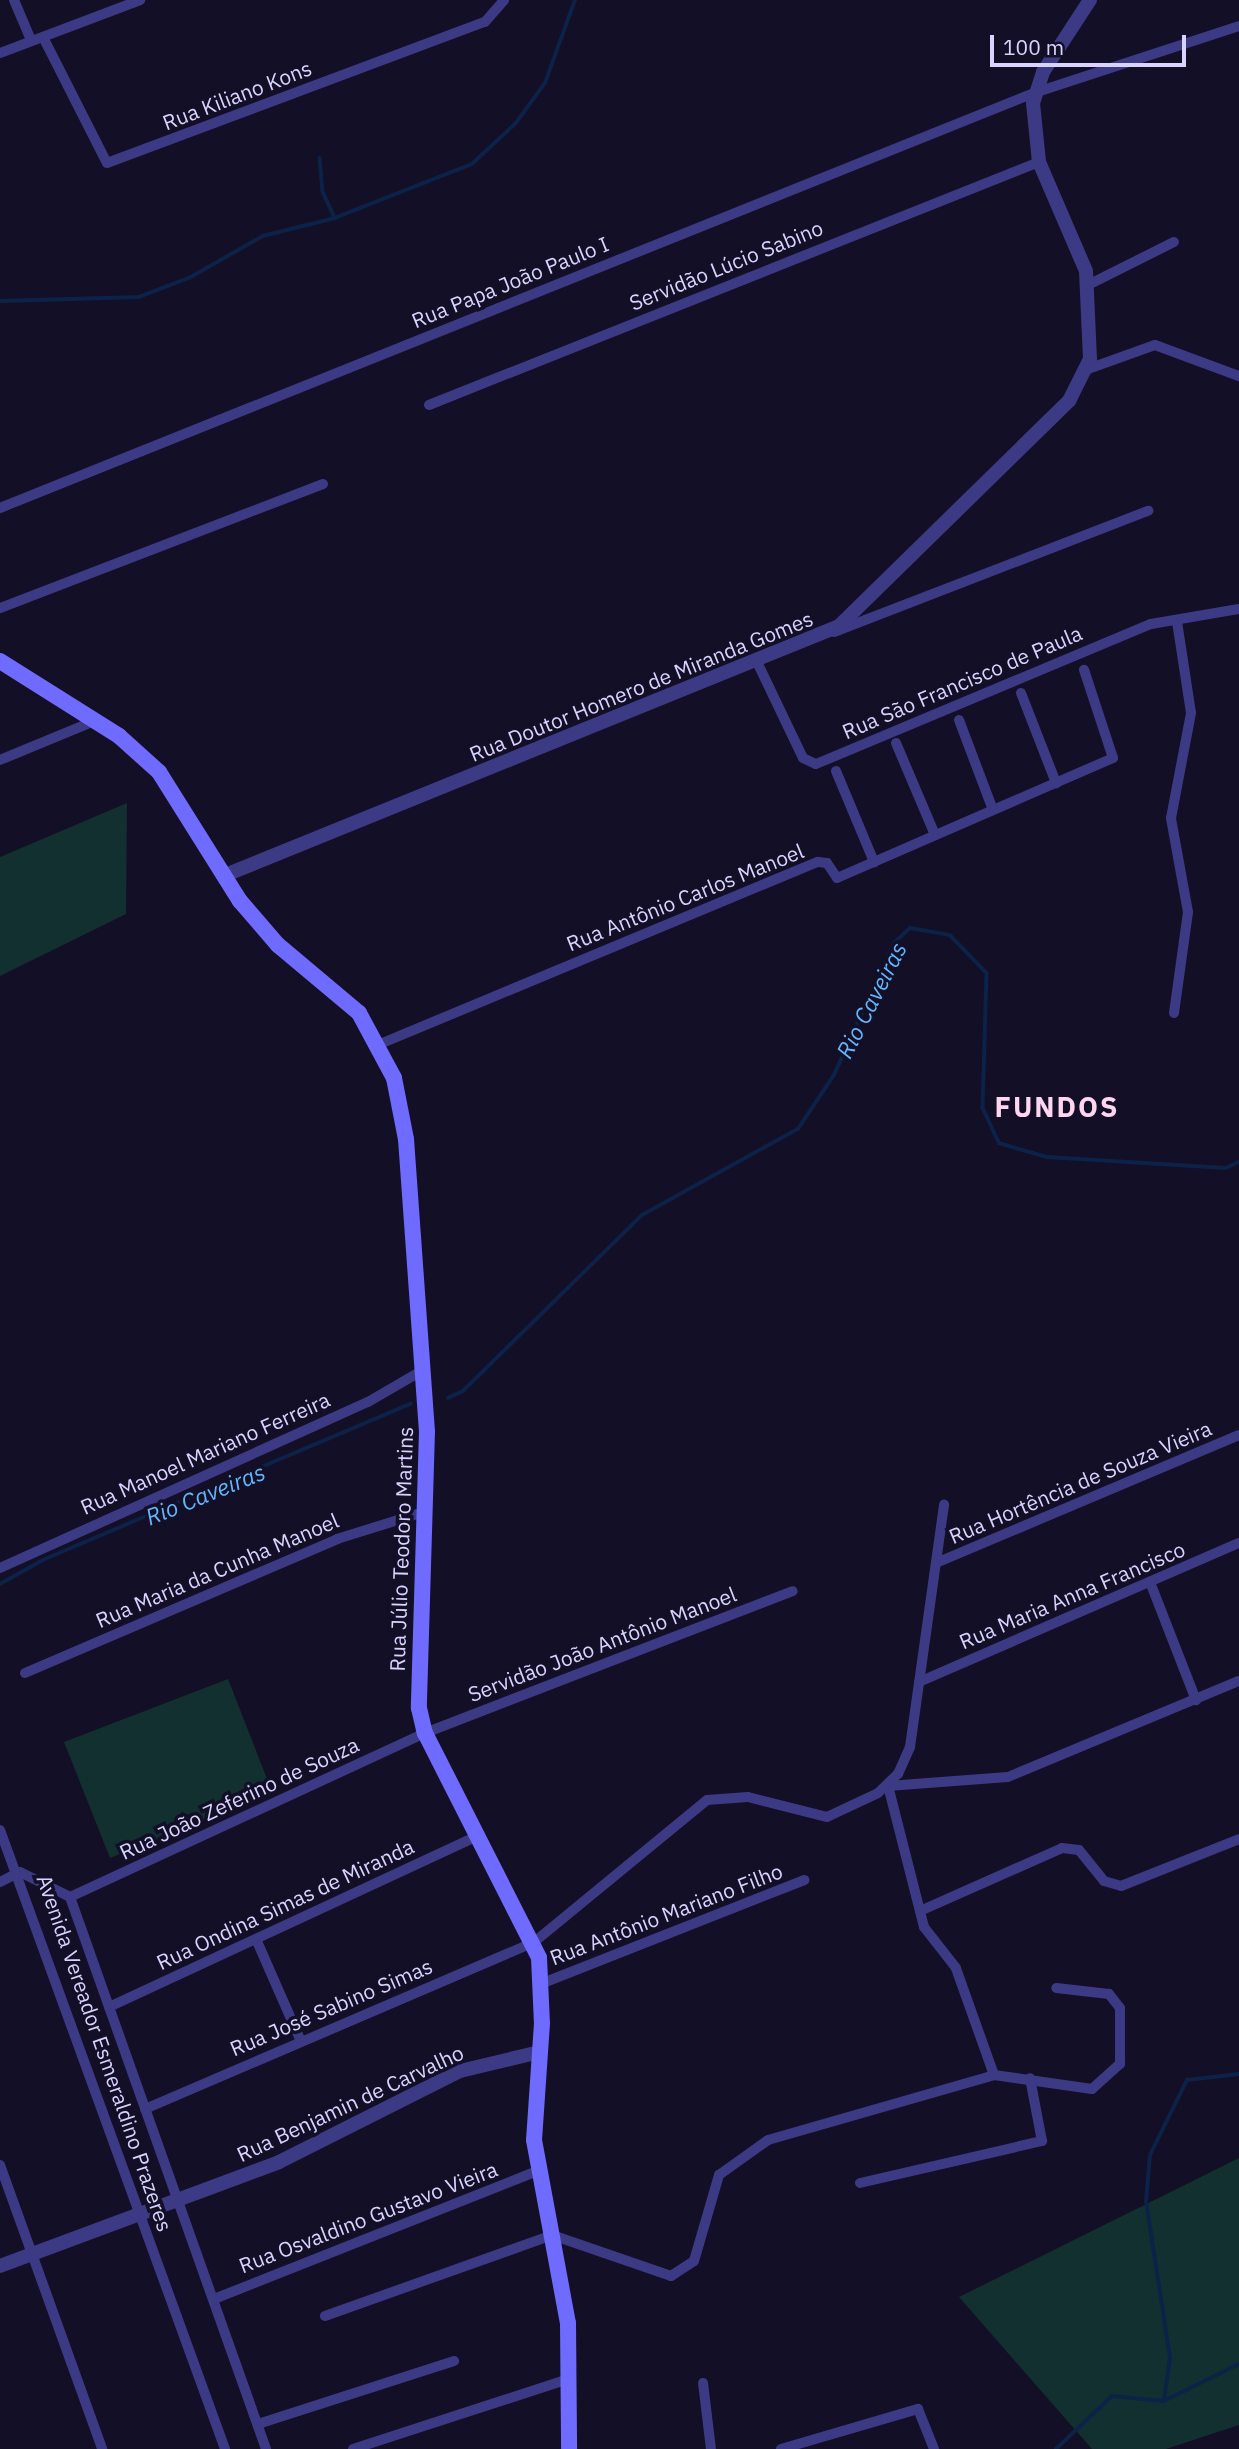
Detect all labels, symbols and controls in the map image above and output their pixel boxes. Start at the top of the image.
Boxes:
scale bar [994,21,1190,65]
text: 100 m [1003,33,1064,61]
street label: Rua Kiliano Kons [159,55,315,135]
street label: Servidão Lúcio Sabino [625,215,827,315]
street label: Rua Papa João Paulo I [408,231,612,333]
street label: Rua Doutor Homero de Miranda Gomes [466,605,816,767]
street label: Rua São Francisco de Paula [838,620,1086,744]
street label: Rua Antônio Carlos Manoel [563,838,807,956]
water label: Rio Caveiras [830,937,912,1063]
district label: FUNDOS [995,1090,1119,1124]
street label: Rua Manoel Mariano Ferreira [76,1386,334,1520]
street label: Rua Hortência de Souza Vieira [945,1415,1215,1549]
street label: Rua Júlio Teodoro Martins [384,1426,418,1672]
water label: Rio Caveiras [141,1458,269,1530]
street label: Rua Maria da Cunha Manoel [92,1507,342,1633]
street label: Rua Maria Anna Francisco [955,1536,1189,1654]
street label: Servidão João Antônio Manoel [464,1581,740,1707]
street label: Rua João Zeferino de Souza [115,1731,363,1865]
street label: Rua Ondina Simas de Miranda [152,1833,418,1975]
street label: Rua Antônio Mariano Filho [546,1858,786,1970]
street label: Avenida Vereador Esmeraldino Prazeres [32,1871,178,2235]
street label: Rua José Sabino Simas [226,1953,436,2061]
street label: Rua Benjamin de Carvalho [233,2039,467,2167]
street label: Rua Osvaldino Gustavo Vieira [235,2156,501,2278]

